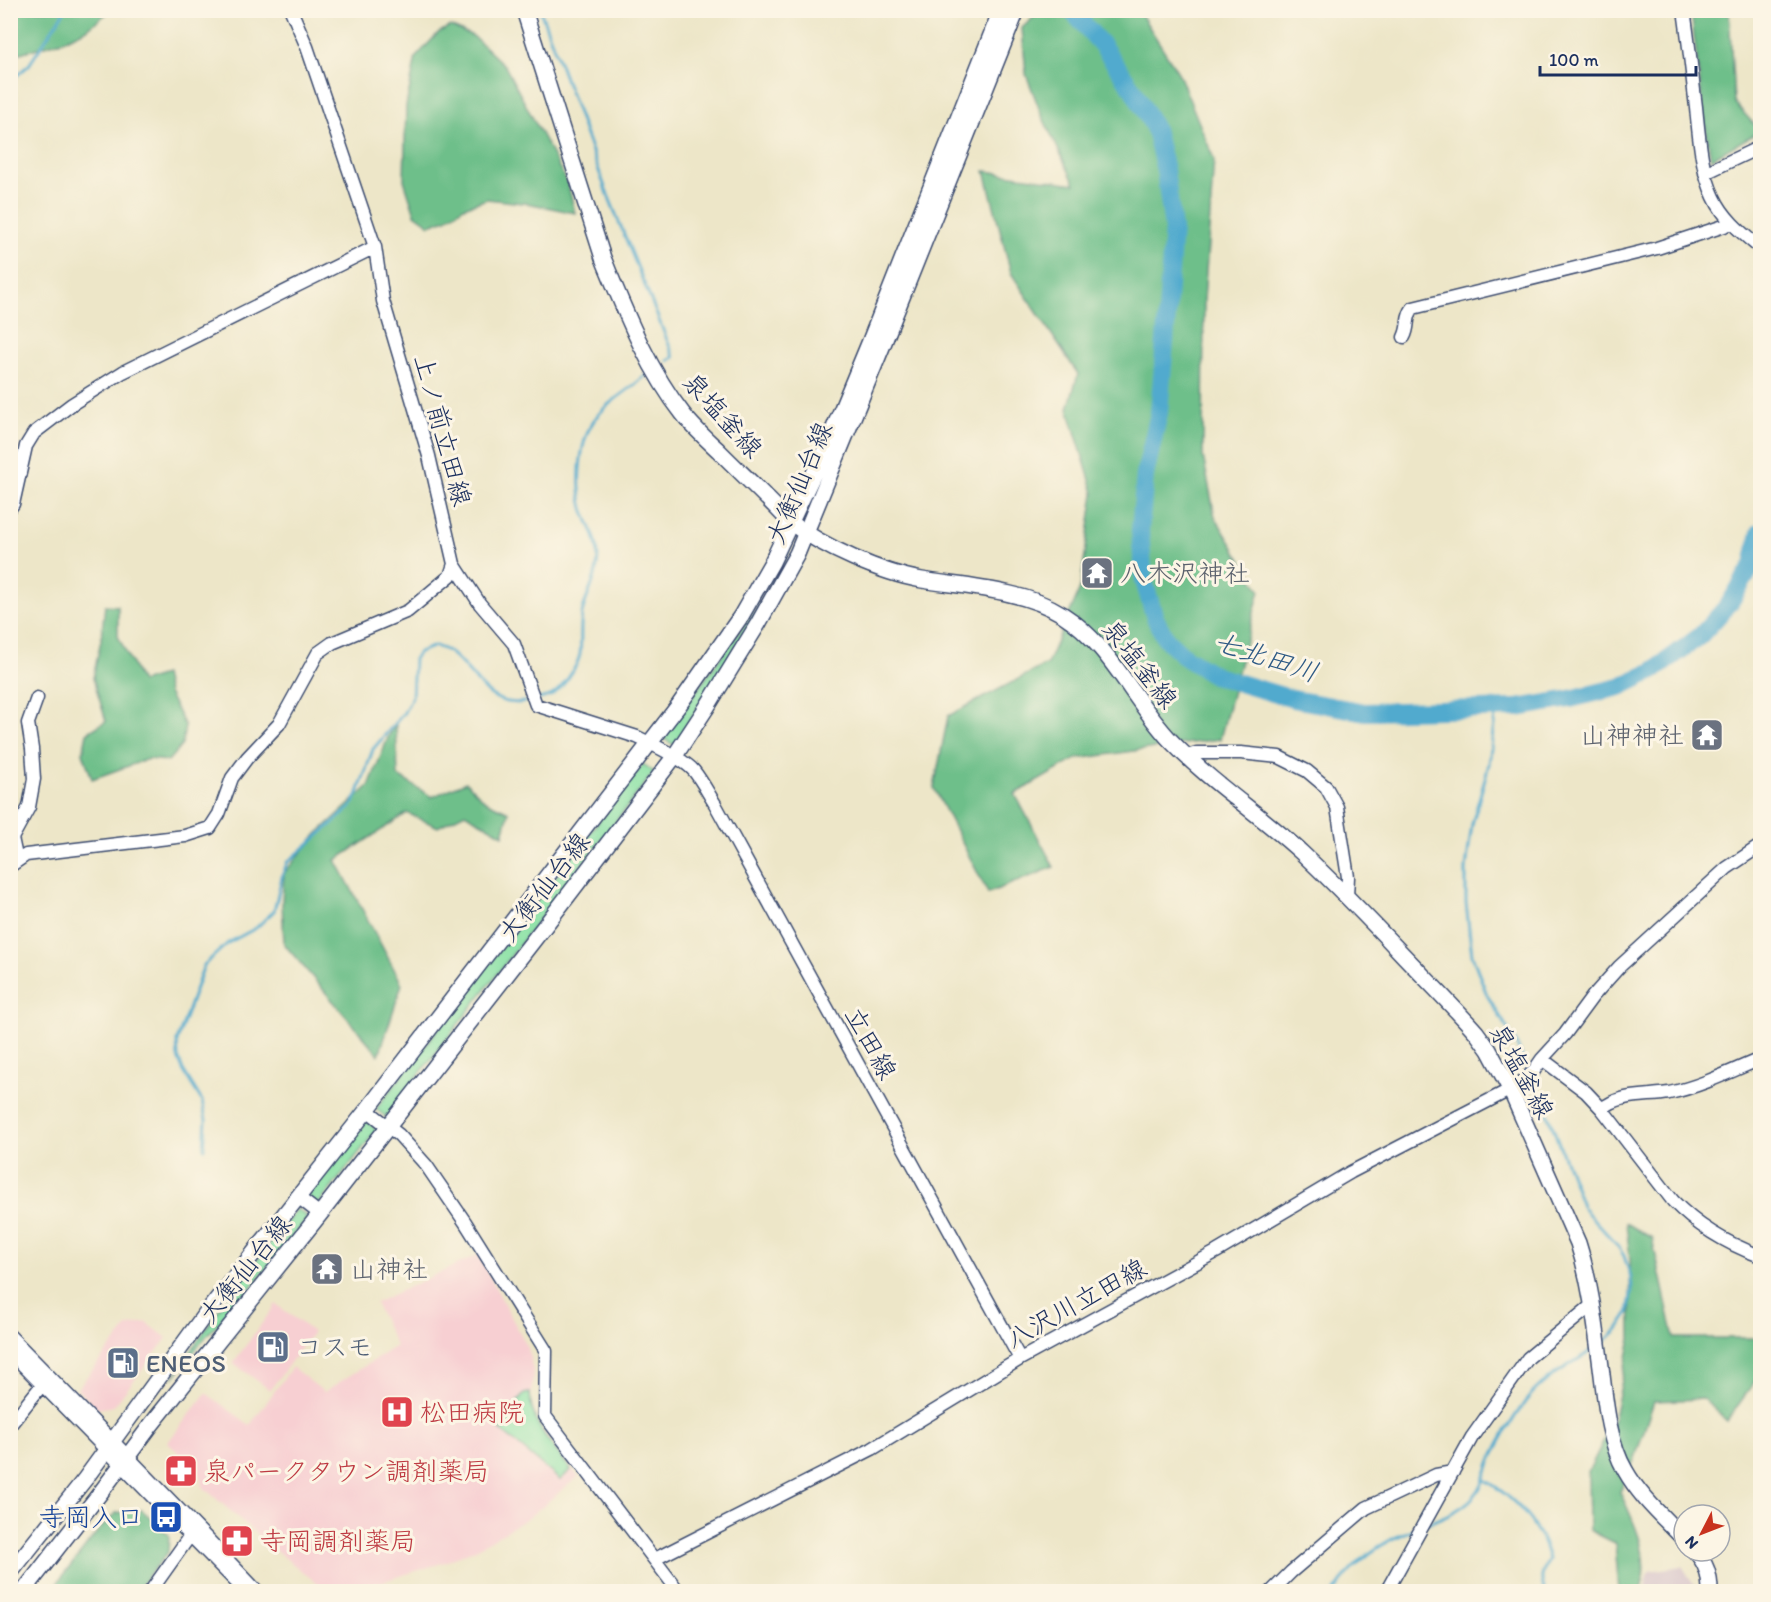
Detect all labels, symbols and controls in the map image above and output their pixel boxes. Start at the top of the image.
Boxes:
scale bar [1540,39,1696,77]
text: 100 m [1549,49,1599,71]
street label: 上ノ前立田線 [407,351,479,509]
street label: 泉塩釜線 [676,366,770,464]
street label: 大衡仙台線 [759,417,839,549]
temple icon: 八木沢神社 [1079,555,1115,591]
place label: 八木沢神社 [1120,557,1250,589]
street label: 泉塩釜線 [1095,613,1185,715]
water label: 七北田川 [1210,624,1323,689]
temple icon: 山神神社 [1689,717,1725,753]
place label: 山神神社 [1580,719,1684,751]
street label: 大衡仙台線 [491,826,597,948]
street label: 立田線 [838,1001,904,1085]
street label: 泉塩釜線 [1483,1018,1561,1124]
street label: 大衡仙台線 [192,1208,298,1330]
temple icon: 山神社 [309,1251,345,1287]
street label: 八沢川立田線 [1000,1251,1152,1355]
place label: 山神社 [350,1253,428,1285]
fuel station icon: コスモ [255,1329,291,1365]
place label: コスモ [296,1331,373,1363]
fuel station icon: ENEOS [105,1345,141,1381]
place label: ENEOS [146,1347,226,1379]
hospital icon: 松田病院 [379,1394,415,1430]
place label: 松田病院 [420,1396,524,1428]
pharmacy icon: 泉パークタウン調剤薬局 [163,1453,199,1489]
place label: 泉パークタウン調剤薬局 [204,1455,489,1487]
bus stop icon: 寺岡入口 [148,1499,184,1535]
place label: 寺岡入口 [39,1501,143,1533]
north arrow [1672,1503,1732,1563]
pharmacy icon: 寺岡調剤薬局 [219,1523,255,1559]
place label: 寺岡調剤薬局 [260,1525,416,1557]
text: N [1681,1532,1702,1553]

